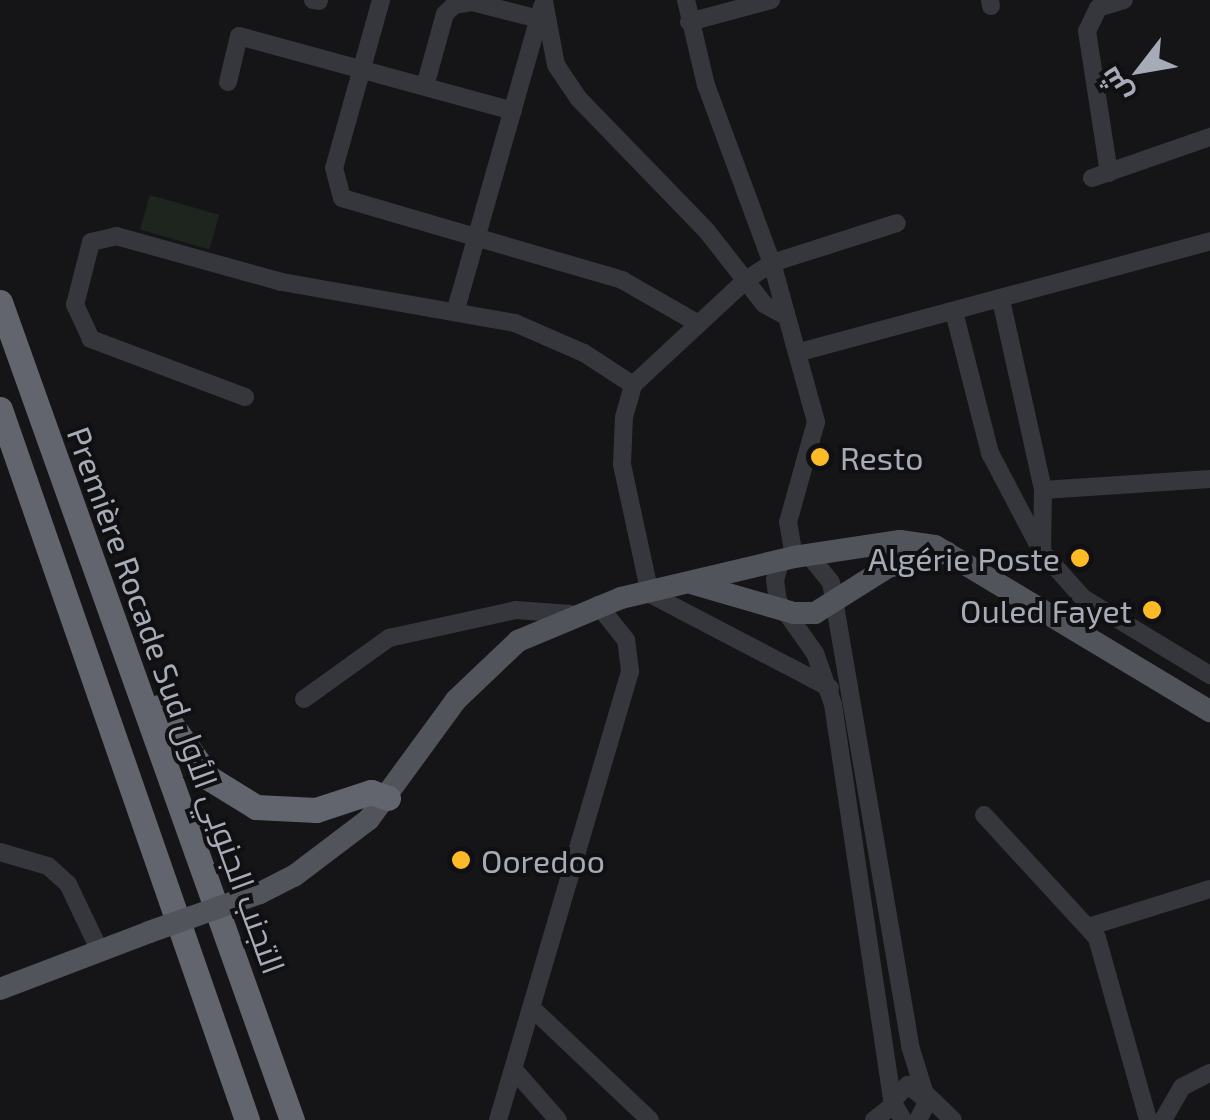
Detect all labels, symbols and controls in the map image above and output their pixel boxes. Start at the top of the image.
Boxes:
north arrow [1090,20,1190,120]
text: ش [1090,61,1138,110]
street label: Première Rocade Sud التجنب الجنوبي الأول [60,421,294,979]
place label: Resto [840,438,923,476]
marker: Resto [809,446,831,468]
place label: Algérie Poste [868,539,1060,577]
marker: Algérie Poste [1069,547,1091,569]
place label: Ouled Fayet [960,591,1132,629]
marker: Ouled Fayet [1141,599,1163,621]
place label: Ooredoo [481,841,605,879]
marker: Ooredoo [450,849,472,871]

